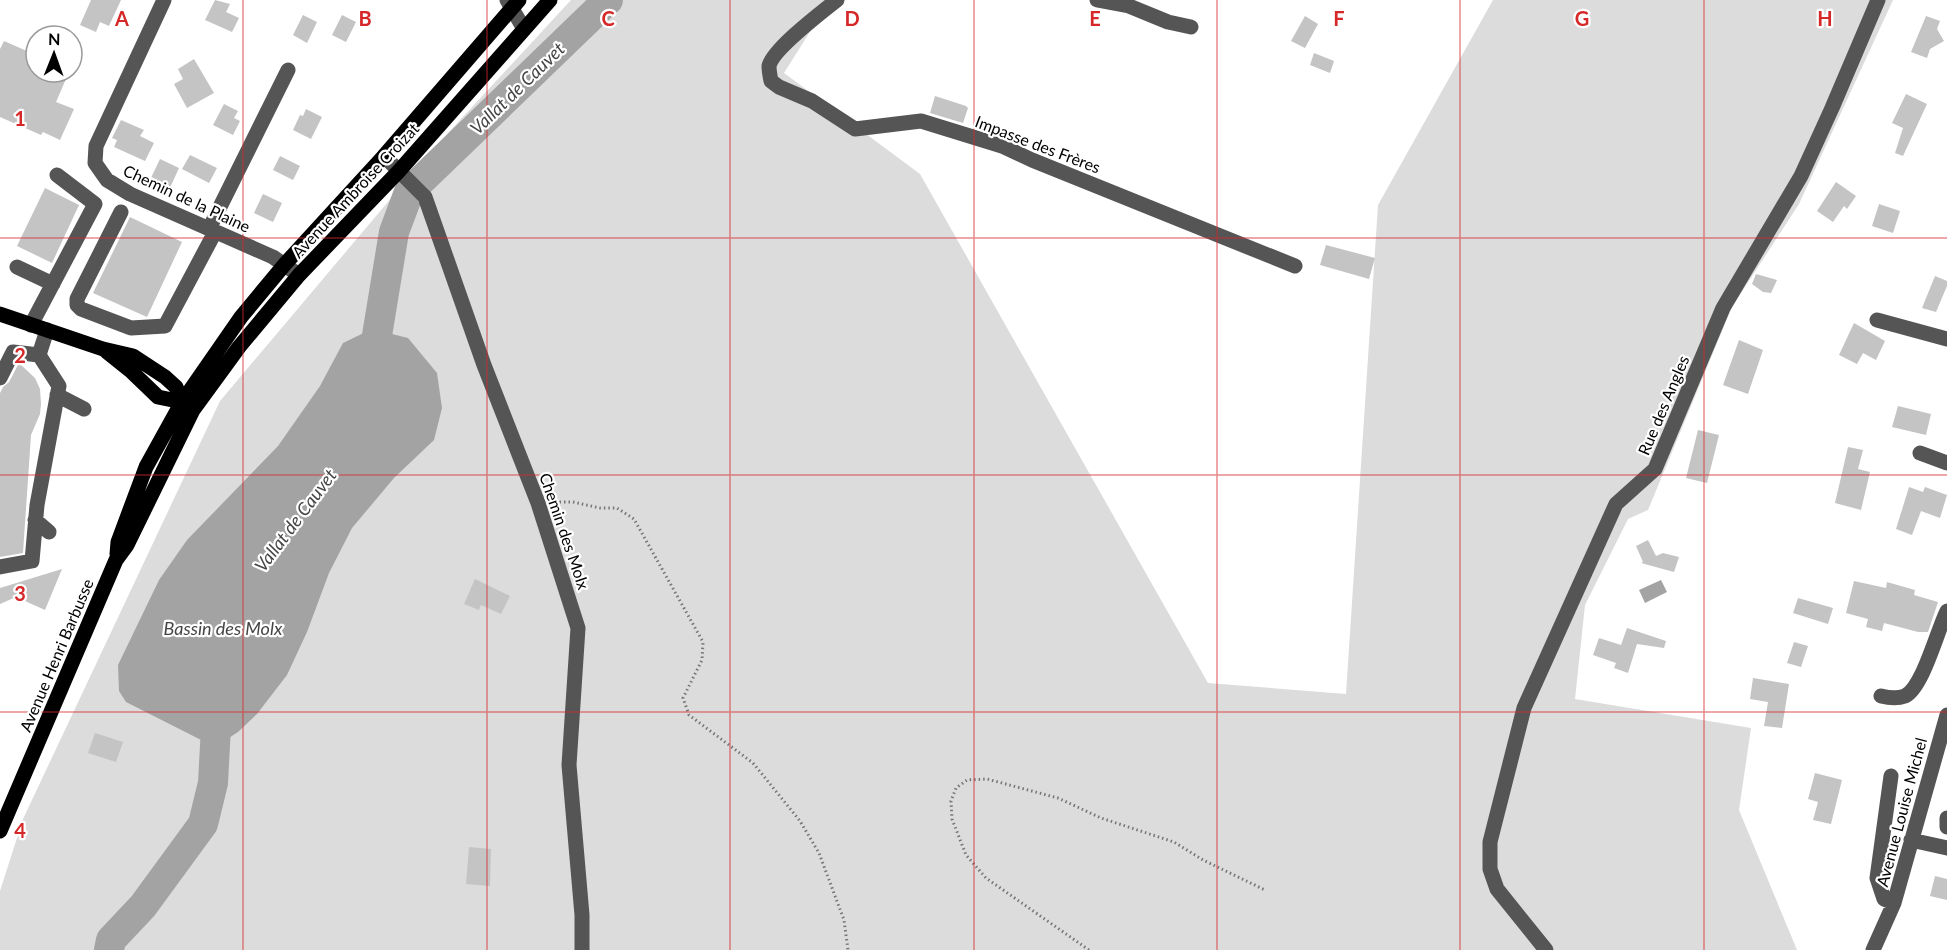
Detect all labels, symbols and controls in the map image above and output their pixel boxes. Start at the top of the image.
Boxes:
text: A [114,6,129,30]
text: B [358,6,372,30]
text: C [601,6,615,30]
text: D [844,6,860,30]
text: E [1089,6,1101,30]
text: F [1333,6,1345,30]
text: G [1575,6,1589,30]
text: H [1817,6,1833,30]
north arrow [24,24,84,84]
text: N [48,29,61,48]
water label: Vallat de Cauvet [465,37,569,139]
text: 1 [14,106,26,130]
street label: Impasse des Frères [973,111,1103,177]
street label: Avenue Ambroise Croizat [288,119,423,261]
street label: Chemin de la Plaine [120,160,254,236]
text: 2 [14,343,26,367]
street label: Rue des Angles [1633,352,1693,458]
water label: Vallat de Cauvet [249,464,341,576]
street label: Chemin des Molx [536,470,594,592]
street label: Avenue Henri Barbusse [15,576,97,734]
text: 3 [14,581,26,605]
water label: Bassin des Molx [164,617,283,639]
street label: Avenue Louise Michel [1872,735,1930,889]
text: 4 [14,818,26,842]

